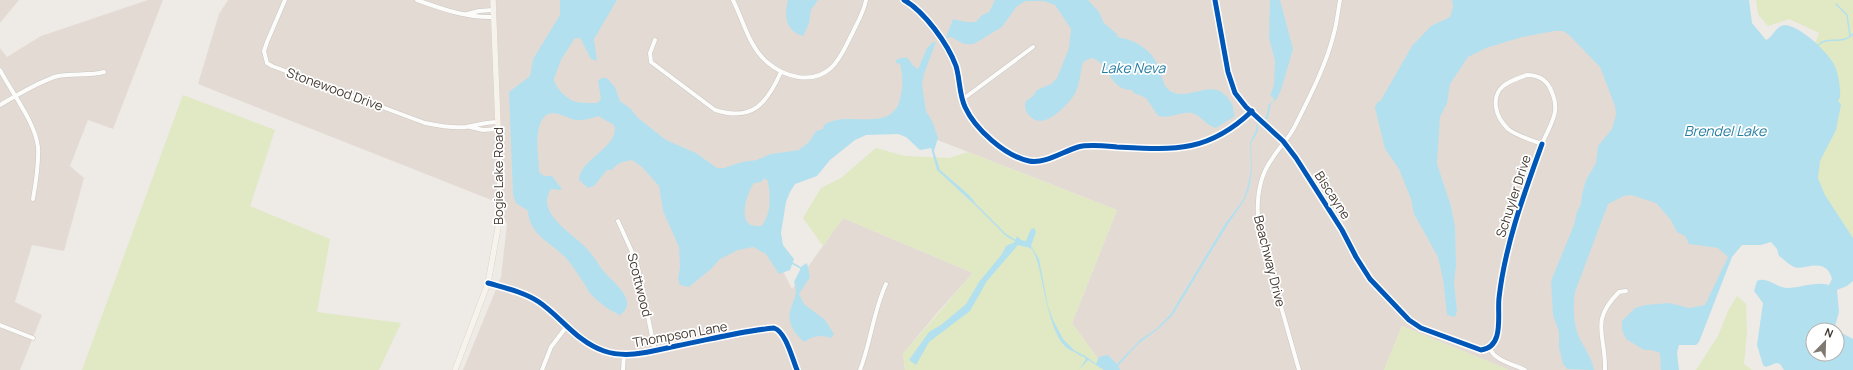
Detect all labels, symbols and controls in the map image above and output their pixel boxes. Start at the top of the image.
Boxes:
water label: Lake Neva [1101,58,1167,77]
street label: Stonewood Drive [284,63,386,115]
water label: Brendel Lake [1684,121,1767,140]
street label: Bogie Lake Road [489,127,507,225]
street label: Schuyler Drive [1491,152,1535,240]
street label: Biscayne [1311,167,1355,223]
street label: Beachway Drive [1250,213,1290,309]
street label: Scottwood [623,251,657,319]
street label: Thompson Lane [631,317,729,351]
north arrow [1805,322,1845,362]
text: N [1823,324,1836,341]

